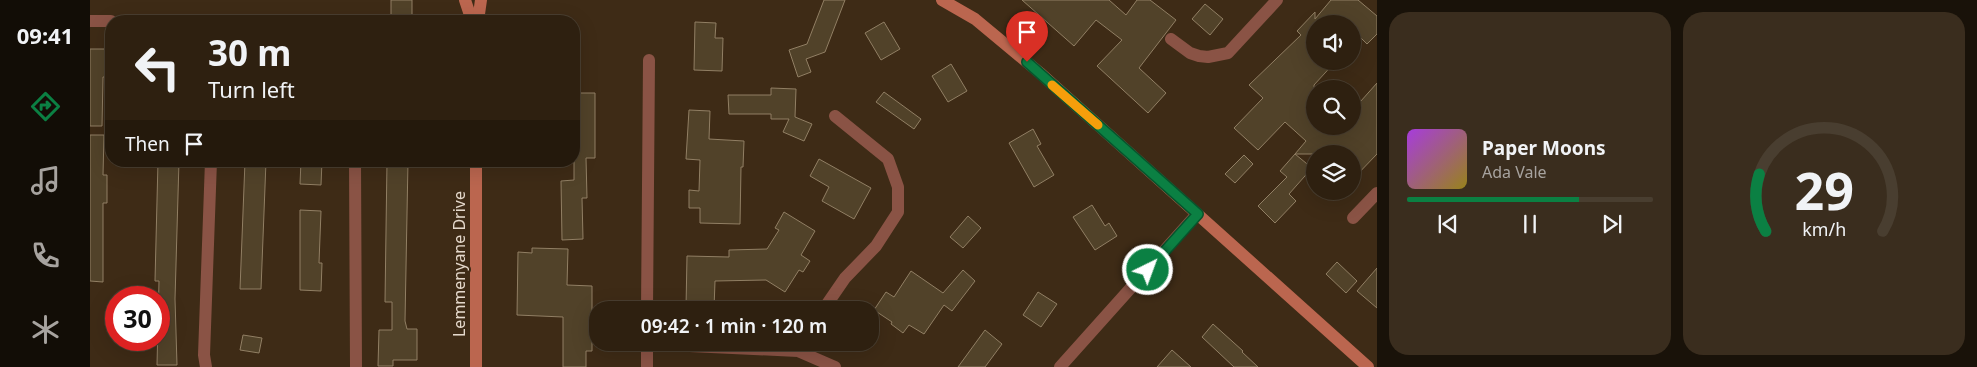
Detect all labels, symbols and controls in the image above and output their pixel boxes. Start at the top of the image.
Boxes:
pin [1006,11,1048,62]
map controls [1306,15,1361,200]
button: sound [1306,15,1361,70]
icon: arrive [1013,18,1041,46]
text: 09:41 [17,20,73,50]
text: 30 m [208,29,291,76]
icon: left [125,35,190,100]
text: Turn left [208,74,295,104]
button: search [1306,80,1361,135]
icon: directions [28,89,63,124]
icon: arrive [180,130,208,158]
text: Then [125,131,170,157]
text: Paper Moons [1482,135,1606,161]
button: layers [1306,145,1361,200]
text: 29 [1794,154,1854,225]
text: Ada Vale [1482,161,1547,183]
icon: music [28,163,63,198]
street label: Lemmenyane Drive [448,191,470,337]
icon: previous [1434,210,1462,238]
icon: pause [1516,210,1544,238]
icon: next [1598,210,1626,238]
text: km/h [1802,217,1846,241]
icon: phone [28,238,63,273]
position arrow [1121,243,1173,295]
speed limit sign: 30 [105,286,170,351]
icon: climate [28,312,63,347]
text: 09:42 · 1 min · 120 m [641,313,827,339]

